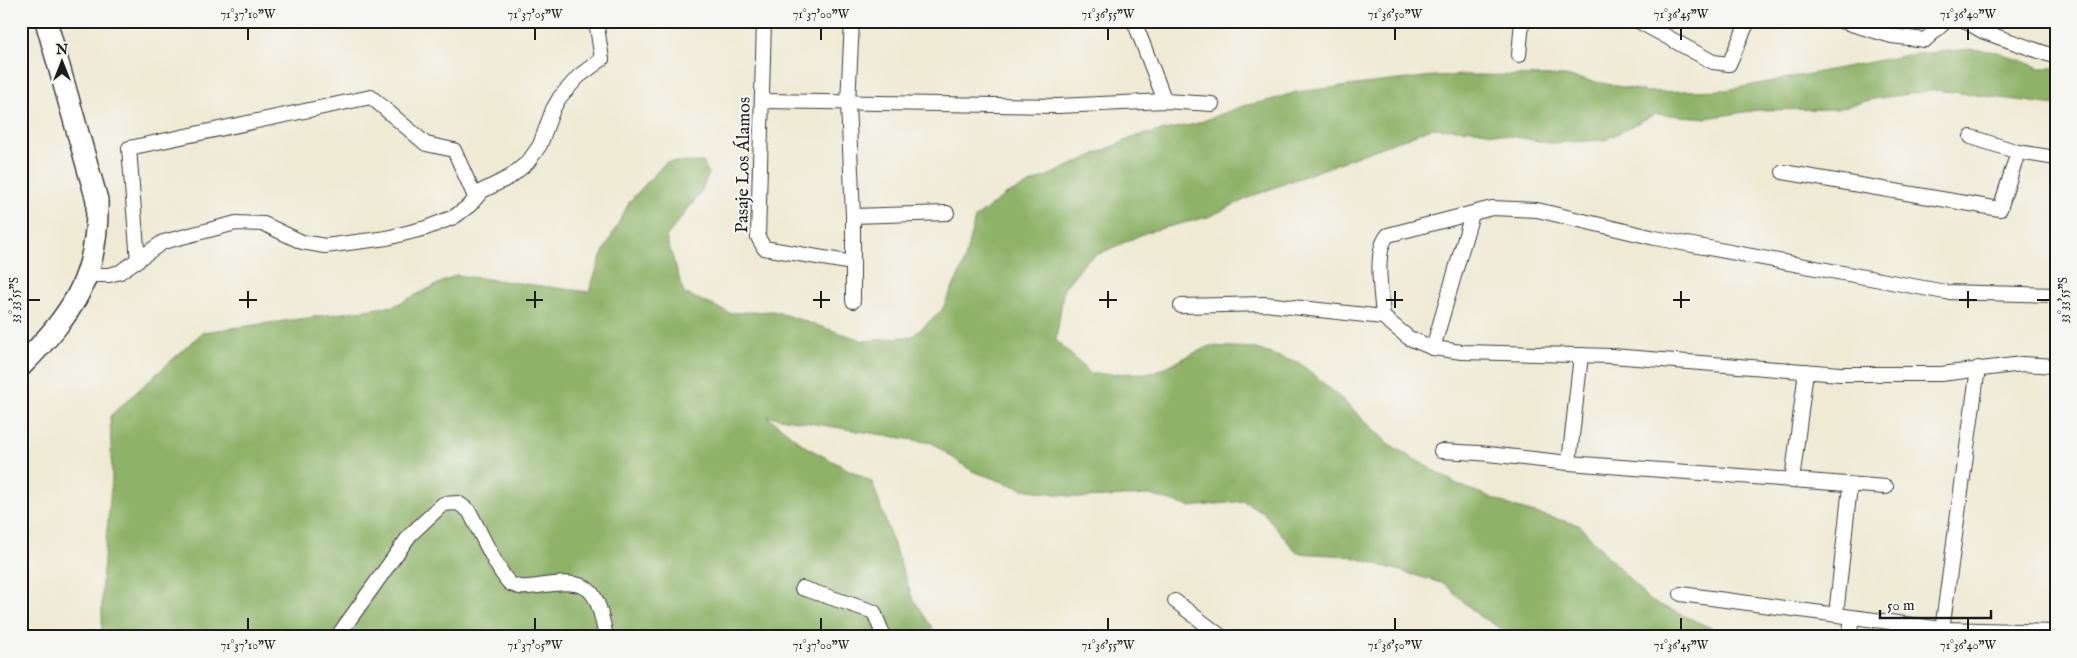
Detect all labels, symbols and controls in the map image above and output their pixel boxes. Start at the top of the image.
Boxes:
text: 71°37'10"W [220,7,276,22]
text: 71°37'05"W [508,7,563,22]
text: 71°37'00"W [793,7,850,22]
text: 71°36'55"W [1082,7,1135,22]
text: 71°36'50"W [1368,7,1423,22]
text: 71°36'45"W [1654,7,1709,22]
text: 71°36'40"W [1940,7,1997,22]
north arrow [38,38,88,88]
text: N [55,41,68,59]
street label: Pasaje Los Álamos [729,97,757,233]
text: 33°33'55"S [7,277,22,323]
text: 33°33'55"S [2056,277,2071,323]
scale bar [1880,588,1991,620]
text: 50 m [1887,596,1915,615]
text: 71°37'10"W [220,638,276,653]
text: 71°37'05"W [508,638,563,653]
text: 71°37'00"W [793,638,850,653]
text: 71°36'55"W [1082,638,1135,653]
text: 71°36'50"W [1368,638,1423,653]
text: 71°36'45"W [1654,638,1709,653]
text: 71°36'40"W [1940,638,1997,653]

